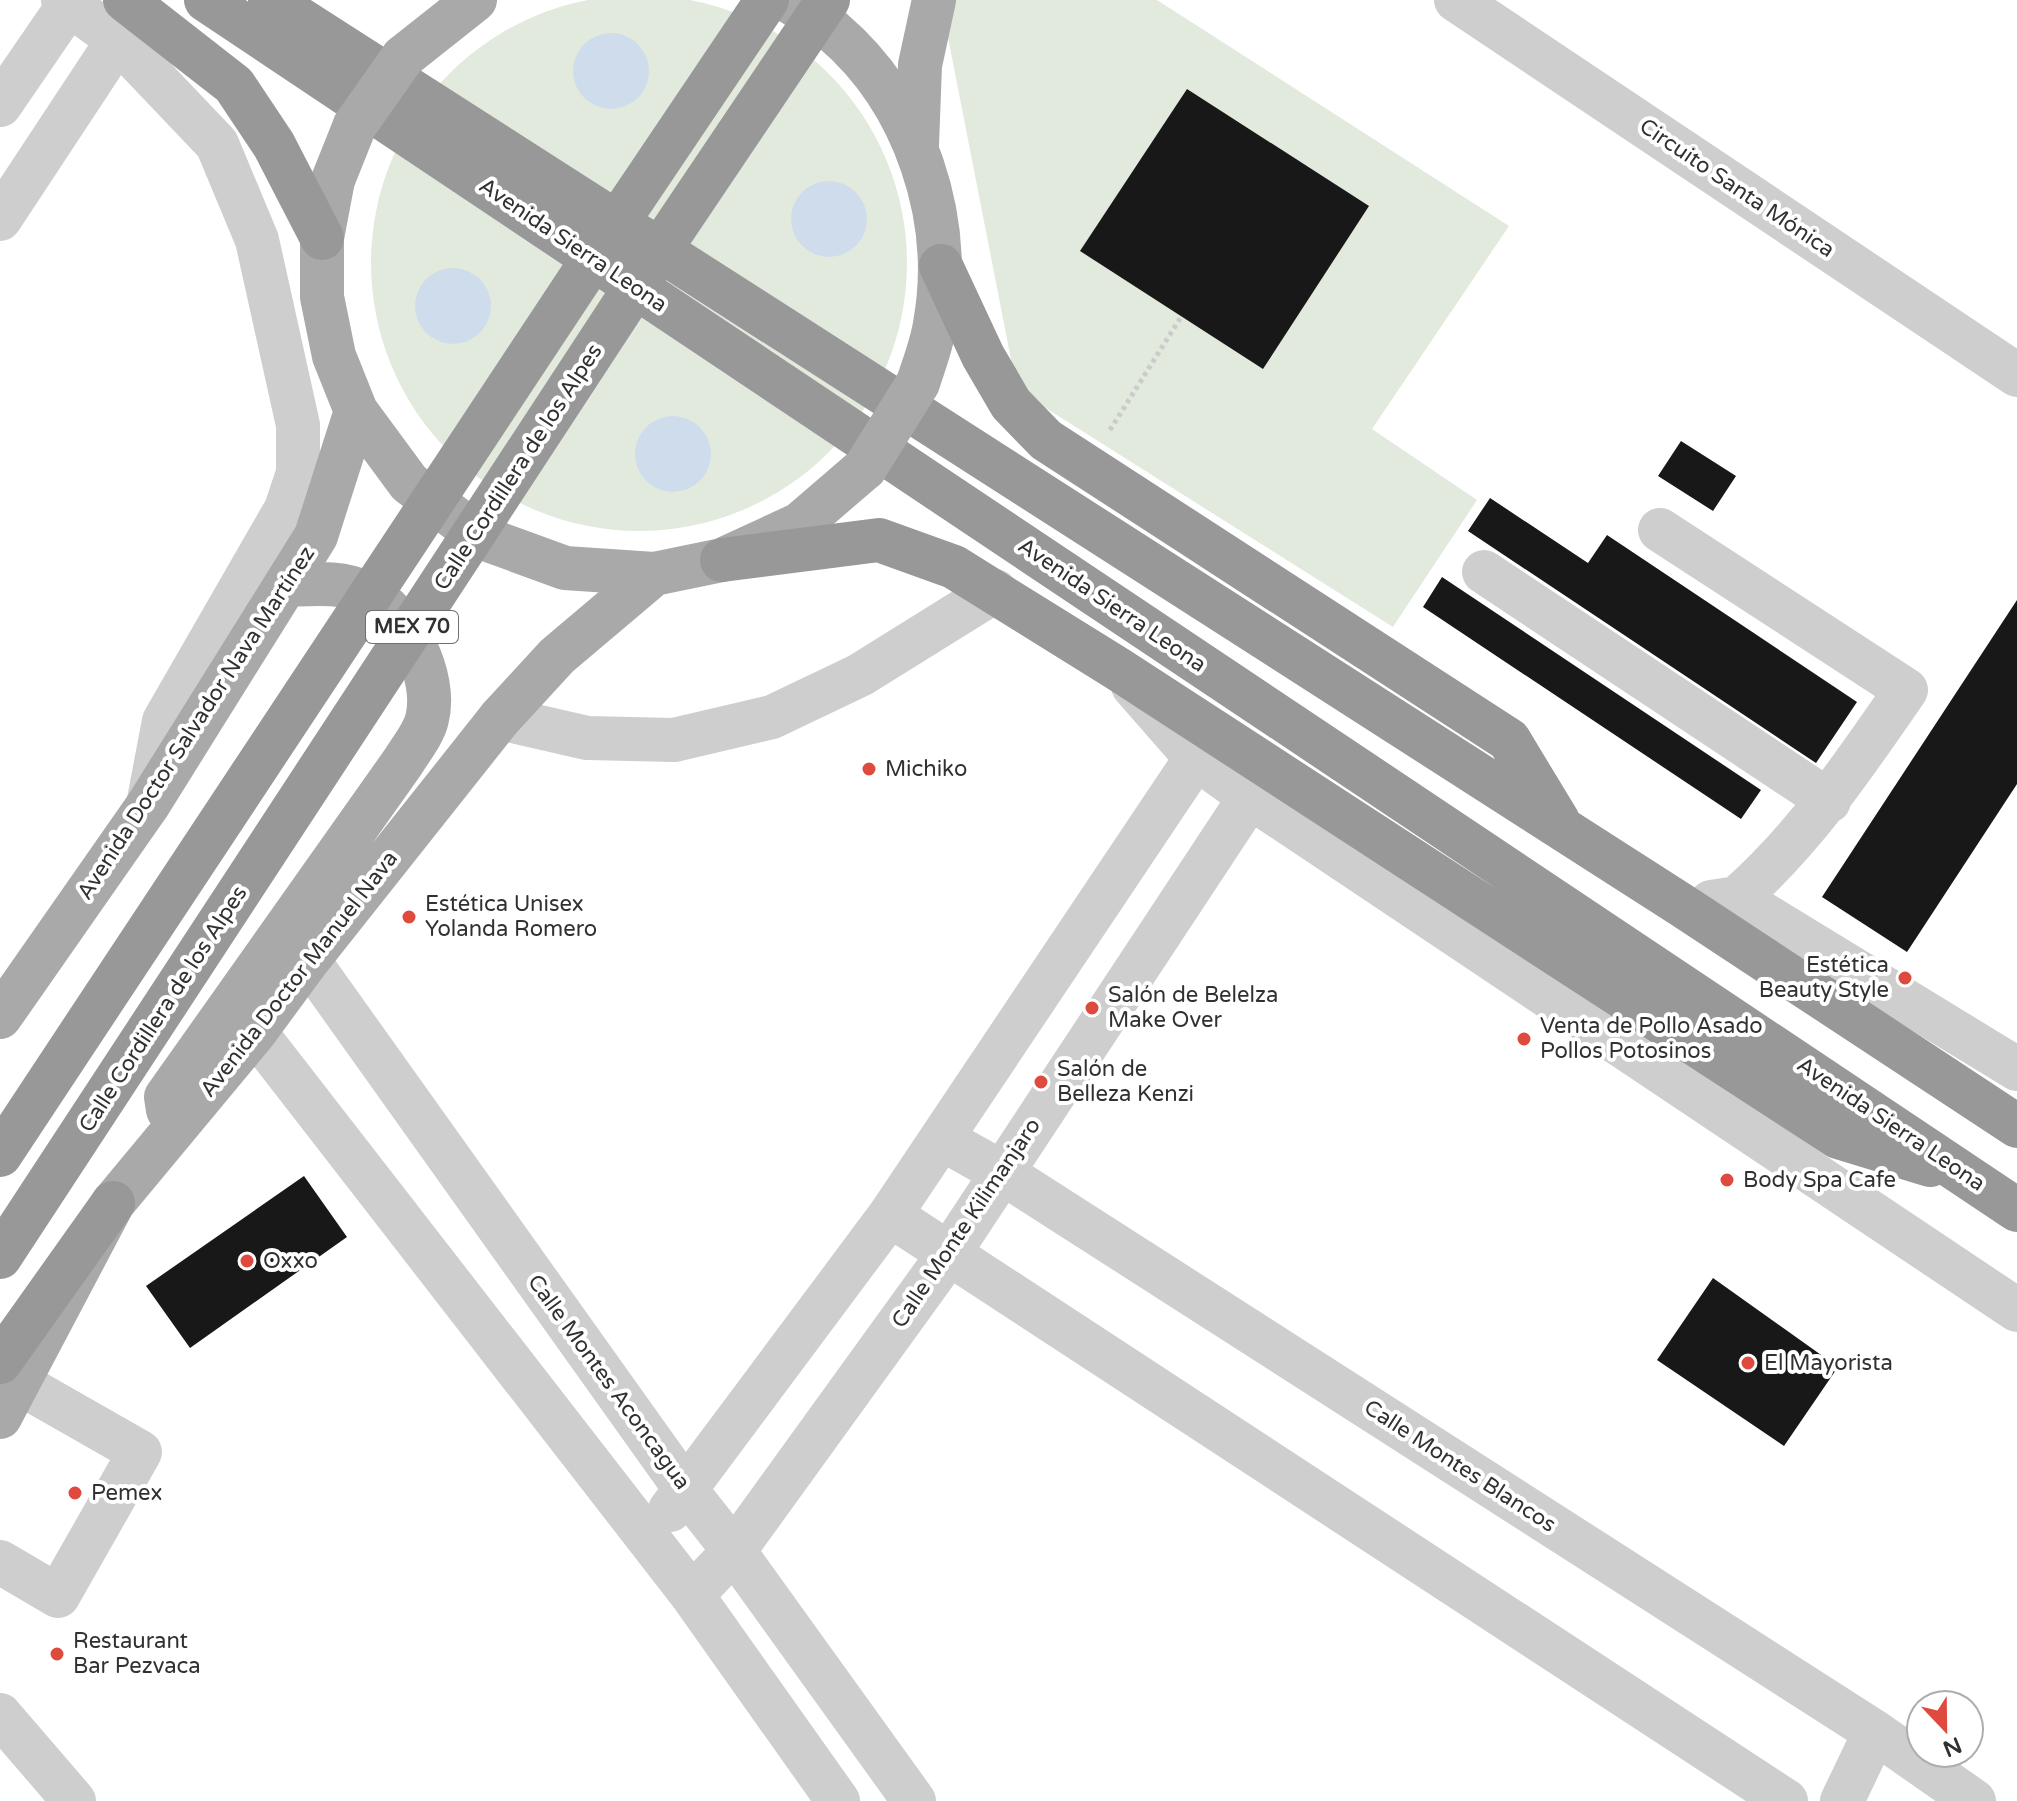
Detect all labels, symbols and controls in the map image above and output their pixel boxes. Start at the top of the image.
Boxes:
street label: Circuito Santa Mónica [1635,113,1839,263]
street label: Avenida Sierra Leona [474,172,672,318]
street label: Calle Cordillera de los Alpes [429,339,607,595]
street label: Avenida Sierra Leona [1013,532,1211,678]
street label: Avenida Doctor Salvador Nava Martínez [72,541,320,905]
road number: MEX 70 [366,611,458,643]
place label: Michiko [885,756,967,782]
marker: Michiko [860,760,878,778]
street label: Avenida Doctor Manuel Nava [195,846,403,1102]
street label: Calle Cordillera de los Alpes [74,881,252,1137]
place label: Estética Unisex Yolanda Romero [425,891,597,942]
marker: Estética Unisex Yolanda Romero [400,908,418,926]
place label: Estética Beauty Style [1759,952,1889,1003]
marker: Estética Beauty Style [1896,969,1914,987]
place label: Salón de Belelza Make Over [1108,982,1278,1033]
marker: Salón de Belelza Make Over [1083,999,1101,1017]
place label: Venta de Pollo Asado Pollos Potosinos [1540,1013,1763,1064]
marker: Venta de Pollo Asado Pollos Potosinos [1515,1030,1533,1048]
street label: Avenida Sierra Leona [1792,1051,1990,1197]
place label: Salón de Belleza Kenzi [1057,1056,1194,1107]
marker: Salón de Belleza Kenzi [1032,1073,1050,1091]
street label: Calle Monte Kilimanjaro [886,1113,1046,1333]
place label: Body Spa Cafe [1743,1167,1896,1193]
marker: Body Spa Cafe [1718,1171,1736,1189]
place label: Oxxo [263,1248,318,1274]
marker: Oxxo [238,1252,256,1270]
street label: Calle Montes Aconcagua [522,1269,696,1495]
place label: El Mayorista [1764,1350,1893,1376]
marker: El Mayorista [1739,1354,1757,1372]
street label: Calle Montes Blancos [1359,1394,1561,1538]
place label: Pemex [91,1480,162,1506]
marker: Pemex [66,1484,84,1502]
place label: Restaurant Bar Pezvaca [73,1628,201,1679]
marker: Restaurant Bar Pezvaca [48,1645,66,1663]
north arrow [1905,1689,1985,1769]
text: N [1939,1731,1965,1762]

